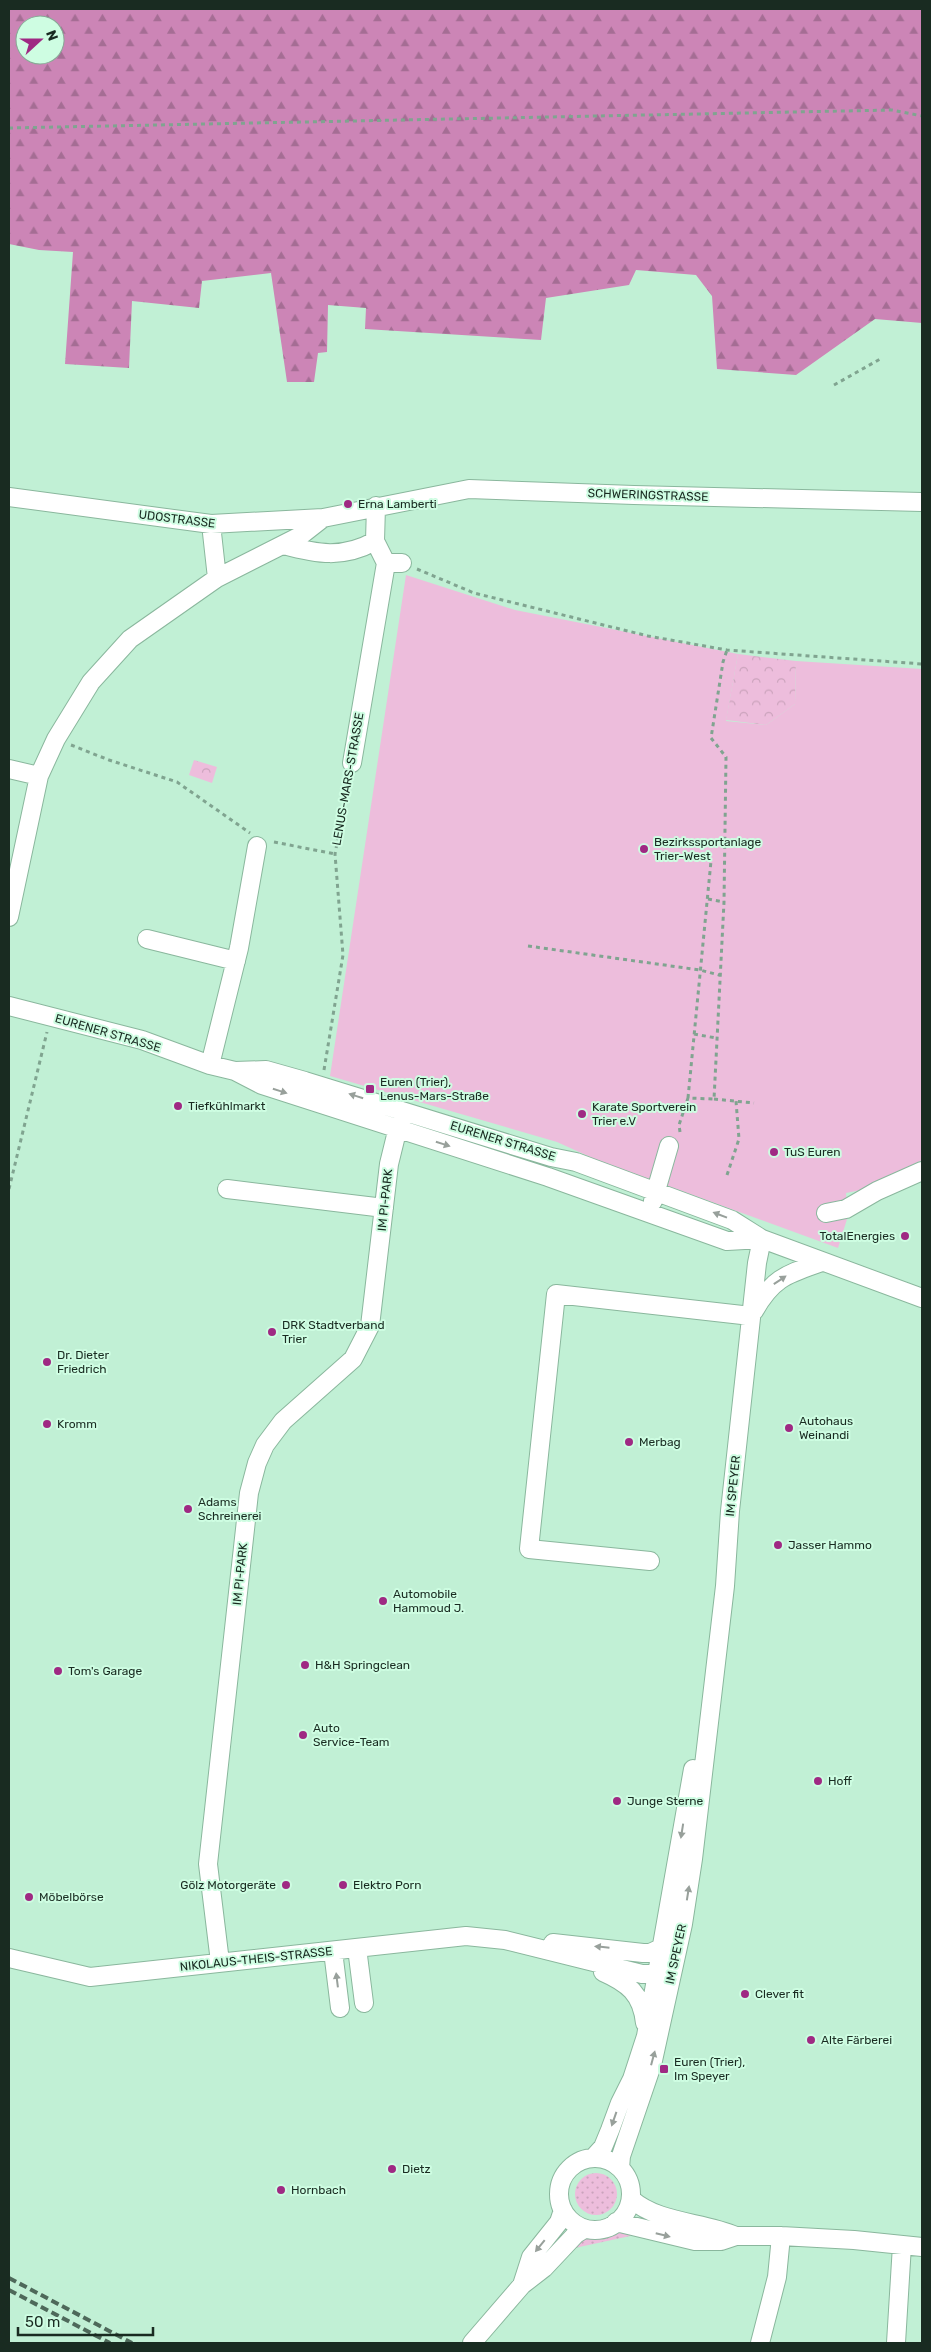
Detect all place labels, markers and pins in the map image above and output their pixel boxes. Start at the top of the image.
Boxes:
place label: Erna Lamberti [358,497,437,511]
marker: Erna Lamberti [342,498,354,510]
place label: Bezirkssportanlage Trier-West [654,835,762,863]
marker: Bezirkssportanlage Trier-West [638,843,650,855]
place label: Euren (Trier), Lenus-Mars-Straße [380,1075,489,1103]
marker: Euren (Trier), Lenus-Mars-Straße [364,1083,376,1095]
place label: Tiefkühlmarkt [188,1099,266,1113]
marker: Tiefkühlmarkt [172,1100,184,1112]
place label: Karate Sportverein Trier e.V [592,1100,696,1128]
marker: Karate Sportverein Trier e.V [576,1108,588,1120]
place label: TuS Euren [784,1145,840,1159]
marker: TuS Euren [768,1146,780,1158]
place label: TotalEnergies [820,1229,895,1243]
marker: TotalEnergies [899,1230,911,1242]
place label: DRK Stadtverband Trier [282,1318,385,1346]
marker: DRK Stadtverband Trier [266,1326,278,1338]
place label: Dr. Dieter Friedrich [57,1348,109,1376]
marker: Dr. Dieter Friedrich [41,1356,53,1368]
place label: Autohaus Weinandi [799,1414,853,1442]
place label: Kromm [57,1417,97,1431]
marker: Kromm [41,1418,53,1430]
marker: Autohaus Weinandi [783,1422,795,1434]
place label: Merbag [639,1435,681,1449]
marker: Merbag [623,1436,635,1448]
place label: Adams Schreinerei [198,1495,262,1523]
marker: Adams Schreinerei [182,1503,194,1515]
place label: Jasser Hammo [788,1538,872,1552]
marker: Jasser Hammo [772,1539,784,1551]
place label: Automobile Hammoud J. [393,1587,464,1615]
marker: Automobile Hammoud J. [377,1595,389,1607]
place label: H&H Springclean [315,1658,410,1672]
marker: H&H Springclean [299,1659,311,1671]
place label: Tom's Garage [68,1664,142,1678]
marker: Tom's Garage [52,1665,64,1677]
place label: Auto Service-Team [313,1721,390,1749]
marker: Auto Service-Team [297,1729,309,1741]
place label: Hoff [828,1774,852,1788]
marker: Hoff [812,1775,824,1787]
place label: Junge Sterne [627,1794,704,1808]
marker: Junge Sterne [611,1795,623,1807]
place label: Gölz Motorgeräte [180,1878,276,1892]
place label: Elektro Porn [353,1878,421,1892]
marker: Gölz Motorgeräte [280,1879,292,1891]
marker: Elektro Porn [337,1879,349,1891]
place label: Möbelbörse [39,1890,104,1904]
marker: Möbelbörse [23,1891,35,1903]
place label: Clever fit [755,1987,804,2001]
marker: Clever fit [739,1988,751,2000]
place label: Alte Färberei [821,2033,892,2047]
marker: Alte Färberei [805,2034,817,2046]
place label: Euren (Trier), Im Speyer [674,2055,745,2083]
marker: Euren (Trier), Im Speyer [658,2063,670,2075]
place label: Dietz [402,2162,431,2176]
marker: Dietz [386,2163,398,2175]
place label: Hornbach [291,2183,346,2197]
marker: Hornbach [275,2184,287,2196]

